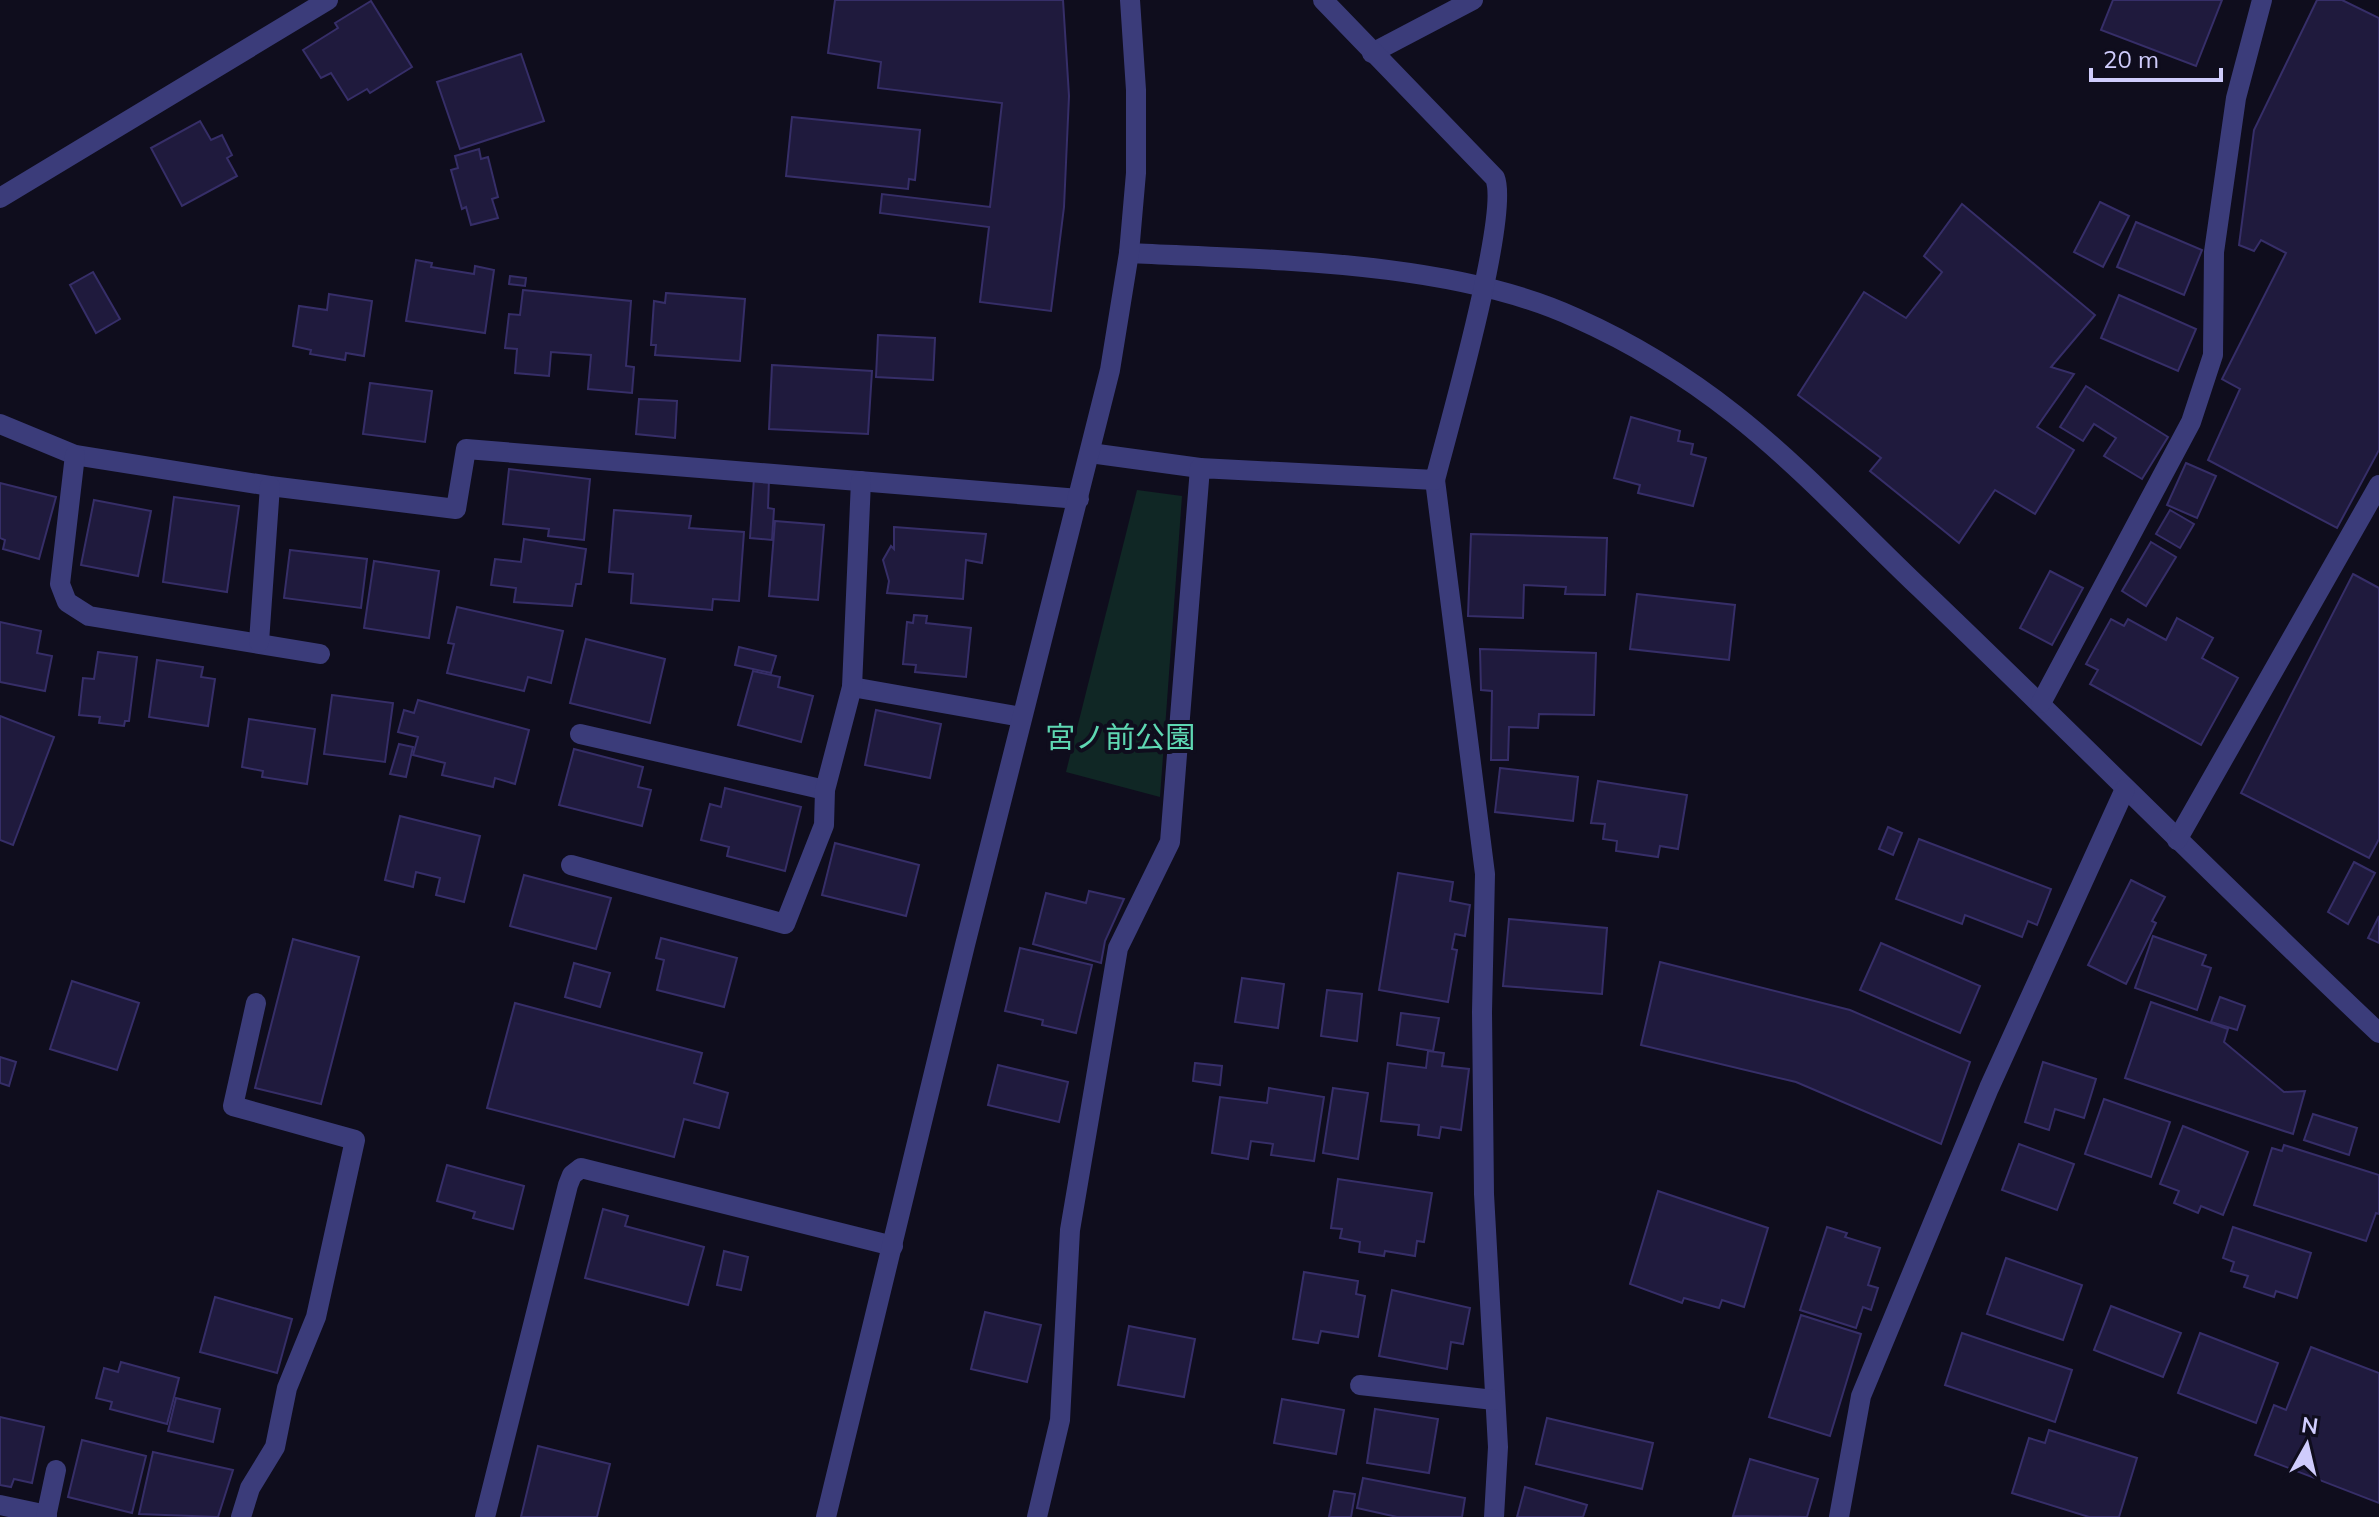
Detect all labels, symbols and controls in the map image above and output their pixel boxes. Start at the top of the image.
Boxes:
scale bar [2091,32,2221,82]
text: 20 m [2103,44,2159,74]
park label: 宮ノ前公園 [1045,718,1195,756]
north arrow [2267,1405,2347,1485]
text: N [2300,1410,2320,1440]

